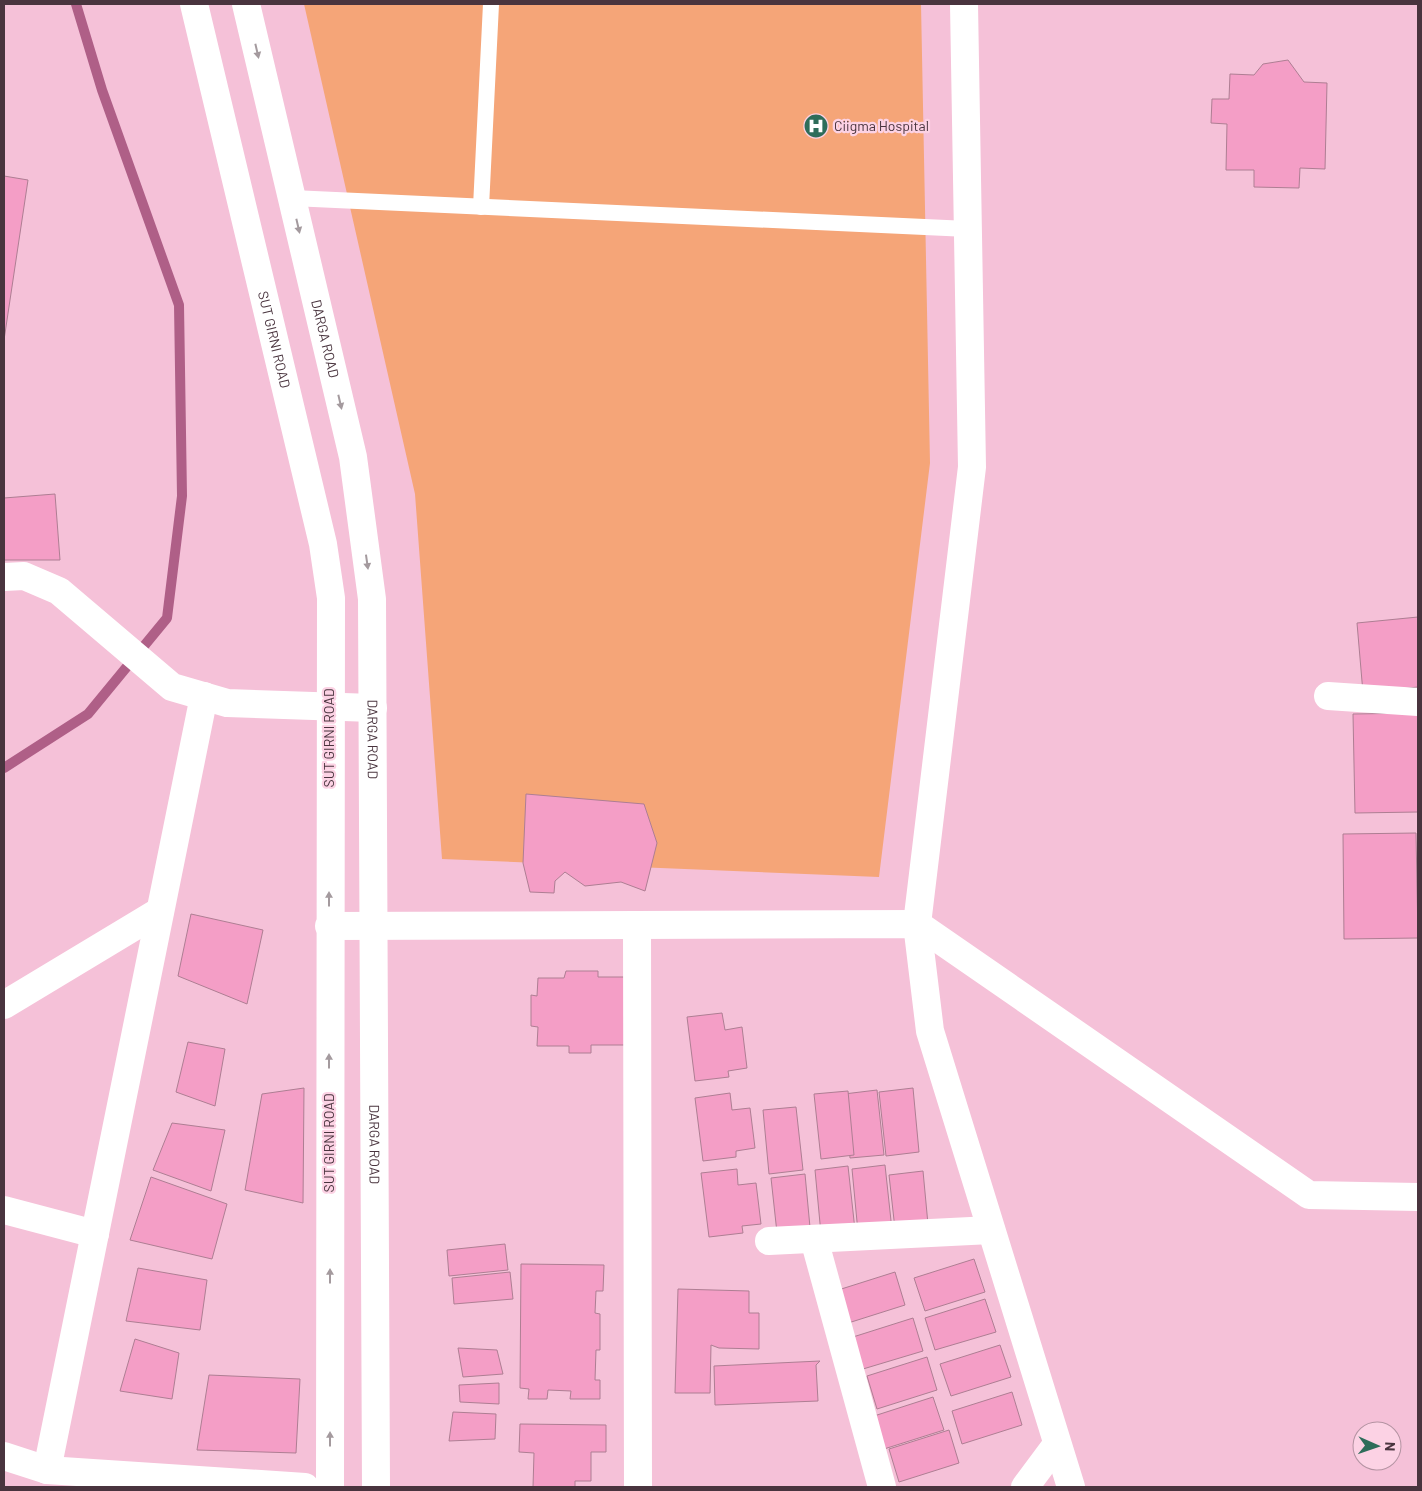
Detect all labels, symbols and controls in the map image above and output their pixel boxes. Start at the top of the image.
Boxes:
one-way arrow [253,44,261,59]
hospital icon: Ciigma Hospital [803,113,829,139]
place label: Ciigma Hospital [834,117,929,134]
one-way arrow [294,219,302,234]
street label: SUT GIRNI ROAD [255,289,294,390]
street label: DARGA ROAD [308,298,343,379]
one-way arrow [336,394,344,409]
one-way arrow [363,554,371,570]
street label: SUT GIRNI ROAD [320,688,337,788]
street label: DARGA ROAD [364,699,382,779]
one-way arrow [325,890,333,906]
one-way arrow [325,1053,333,1069]
street label: SUT GIRNI ROAD [320,1093,337,1193]
street label: DARGA ROAD [366,1104,384,1184]
one-way arrow [326,1268,334,1284]
north arrow [1352,1421,1402,1471]
one-way arrow [326,1430,334,1446]
text: N [1382,1442,1399,1451]

